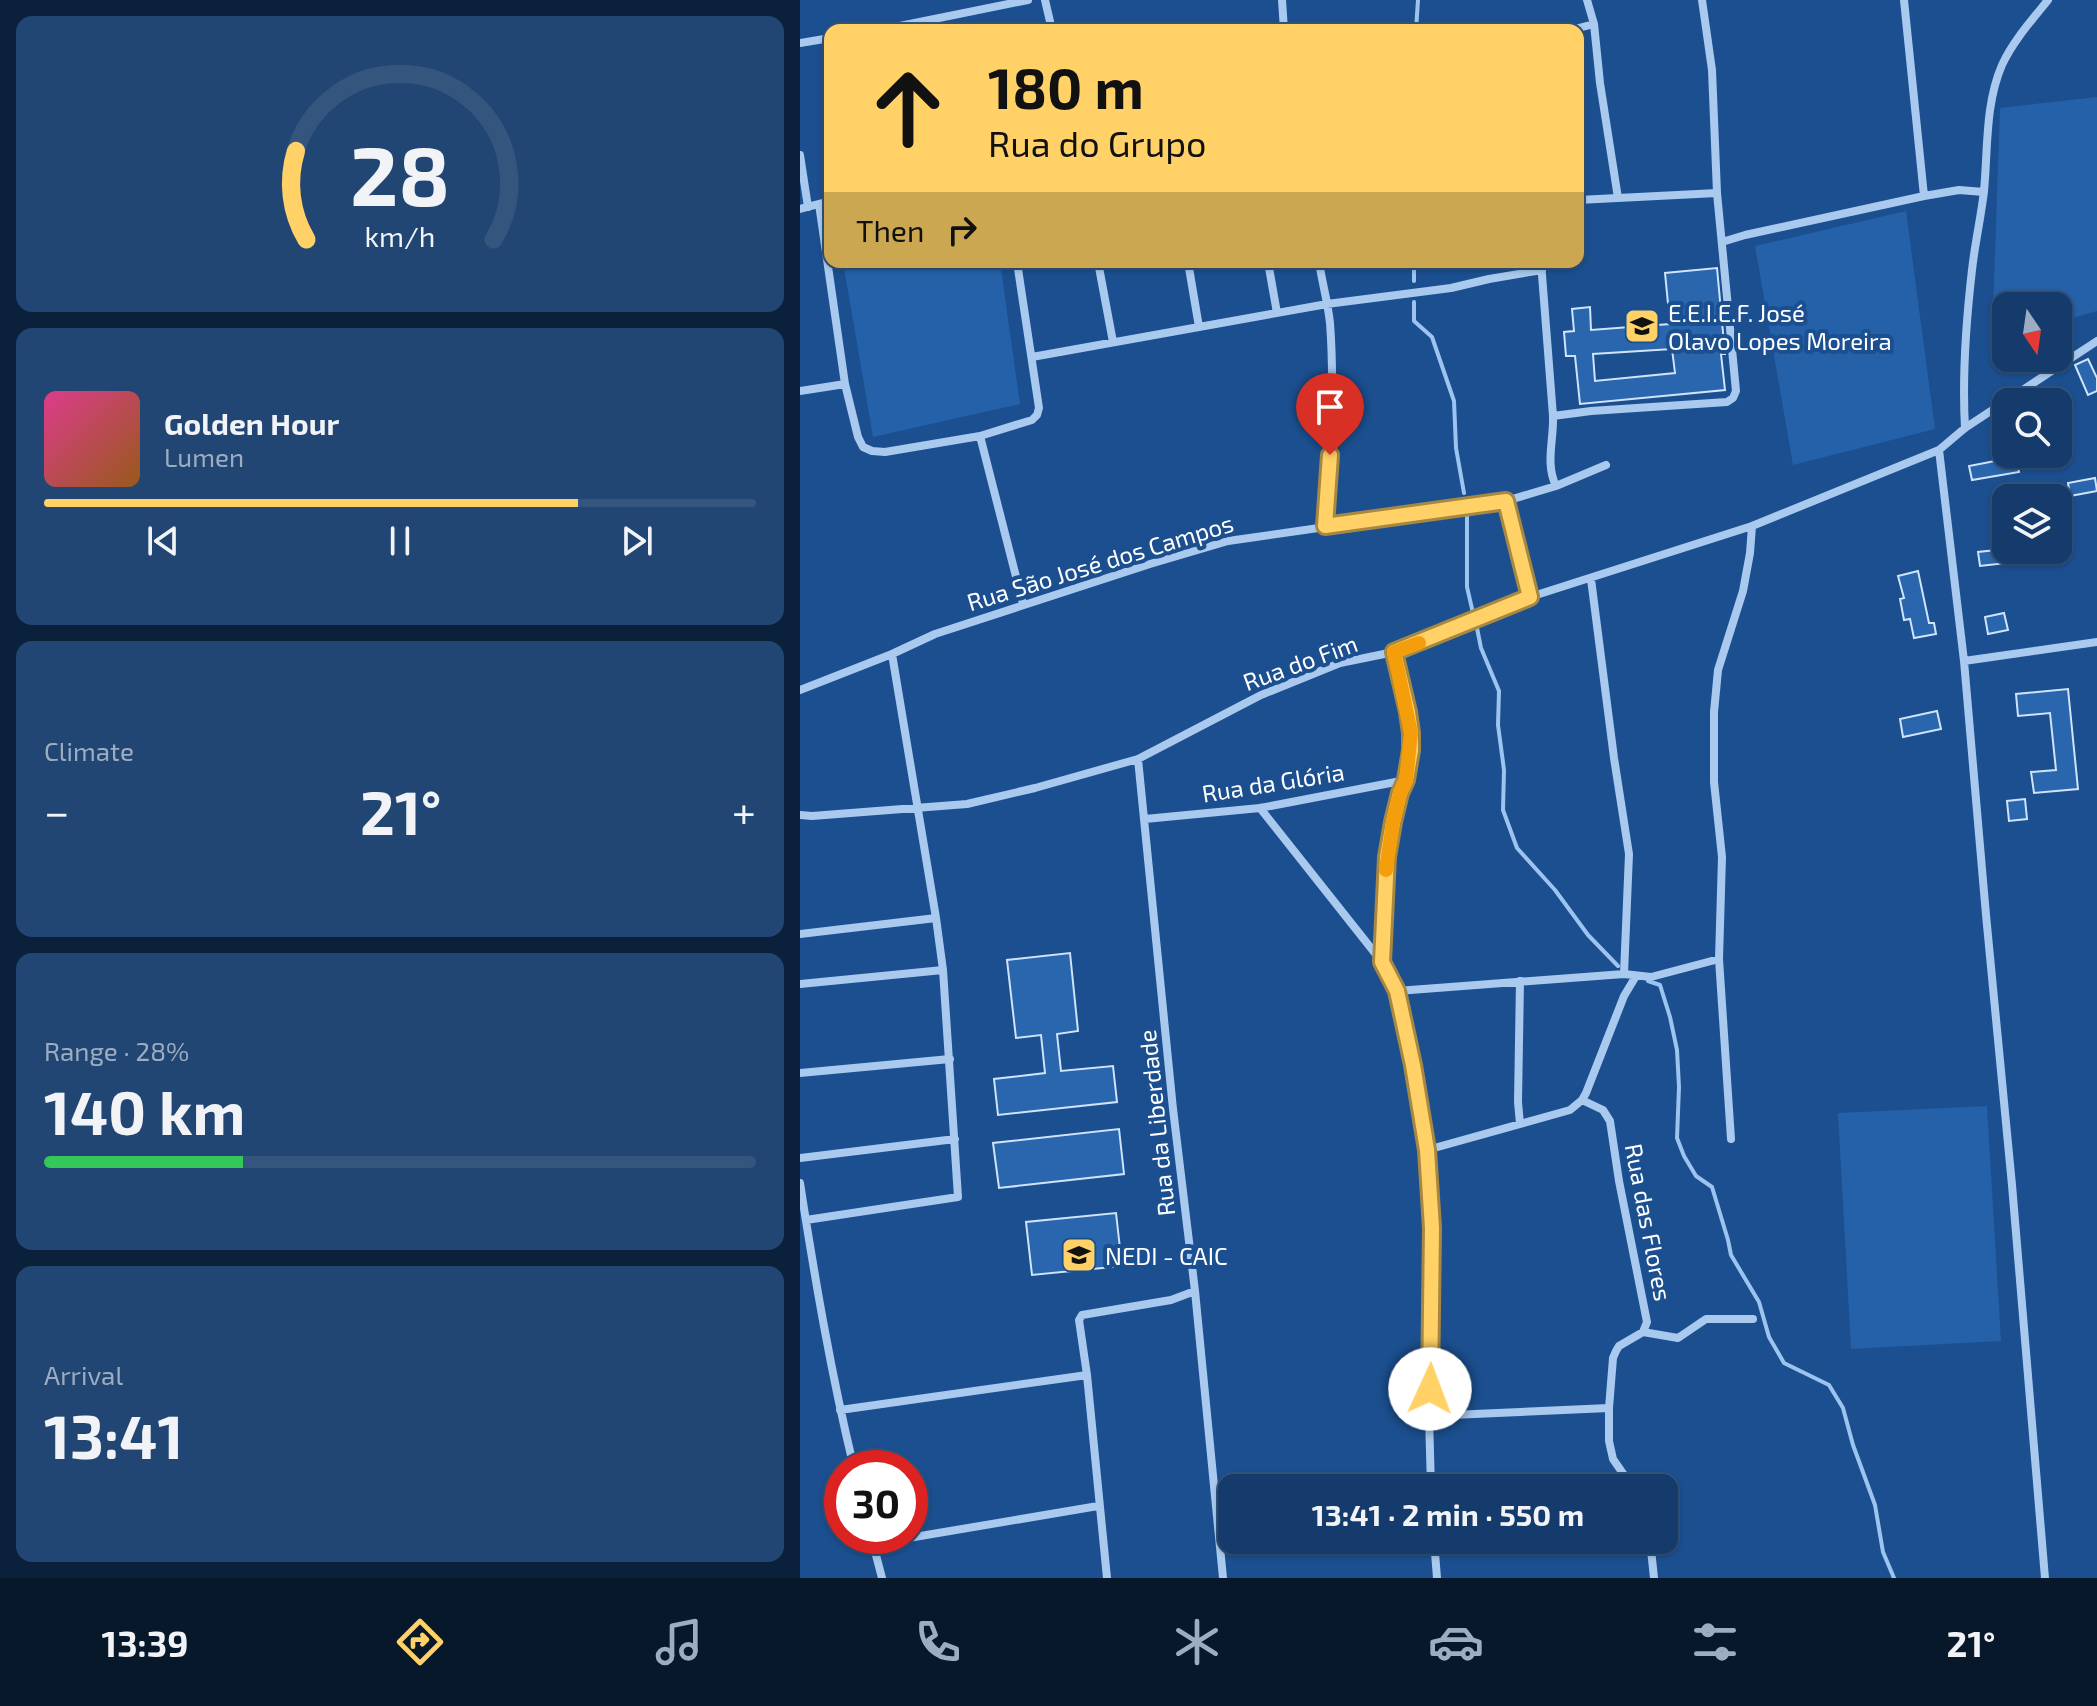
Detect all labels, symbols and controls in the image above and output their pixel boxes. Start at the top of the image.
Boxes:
text: 180 m [988,53,1144,120]
icon: ahead [856,56,960,160]
text: Rua do Grupo [988,121,1207,164]
text: 28 [350,123,450,223]
icon: right [940,208,984,252]
text: Then [856,212,924,248]
text: km/h [365,218,435,253]
north arrow [1992,292,2072,372]
map controls [1992,292,2072,564]
place label: E.E.I.E.F. José Olavo Lopes Moreira [1668,298,1892,355]
school or university icon: E.E.I.E.F. José Olavo Lopes Moreira [1623,307,1661,345]
pin [1296,373,1364,455]
icon: arrive [1308,385,1352,429]
button: search [1992,388,2072,468]
text: Golden Hour [164,405,339,441]
text: Lumen [164,441,244,472]
button: layers [1992,484,2072,564]
street label: Rua São José dos Campos [963,508,1237,616]
icon: previous [141,519,185,563]
icon: pause [378,519,422,563]
icon: next [615,519,659,563]
street label: Rua do Fim [1239,628,1361,696]
text: Climate [44,735,134,766]
street label: Rua da Glória [1200,756,1346,808]
text: 21° [360,775,441,847]
text: − [44,784,70,837]
text: + [732,784,756,837]
street label: Rua da Liberdade [1132,1028,1180,1218]
text: Range · 28% [44,1035,189,1066]
text: 140 km [44,1075,245,1147]
street label: Rua das Flores [1620,1141,1678,1303]
school or university icon: NEDI - CAIC [1060,1236,1098,1274]
place label: NEDI - CAIC [1105,1241,1228,1270]
position arrow [1388,1347,1472,1431]
text: Arrival [44,1359,123,1390]
text: 13:41 [44,1399,184,1471]
speed limit sign: 30 [824,1450,928,1554]
text: 13:41 · 2 min · 550 m [1312,1496,1584,1532]
icon: directions [392,1614,448,1670]
icon: music [651,1614,707,1670]
icon: phone [910,1614,966,1670]
icon: climate [1169,1614,1225,1670]
icon: car [1428,1614,1484,1670]
icon: filters [1687,1614,1743,1670]
text: 13:39 [102,1621,188,1664]
text: 21° [1947,1621,1995,1664]

